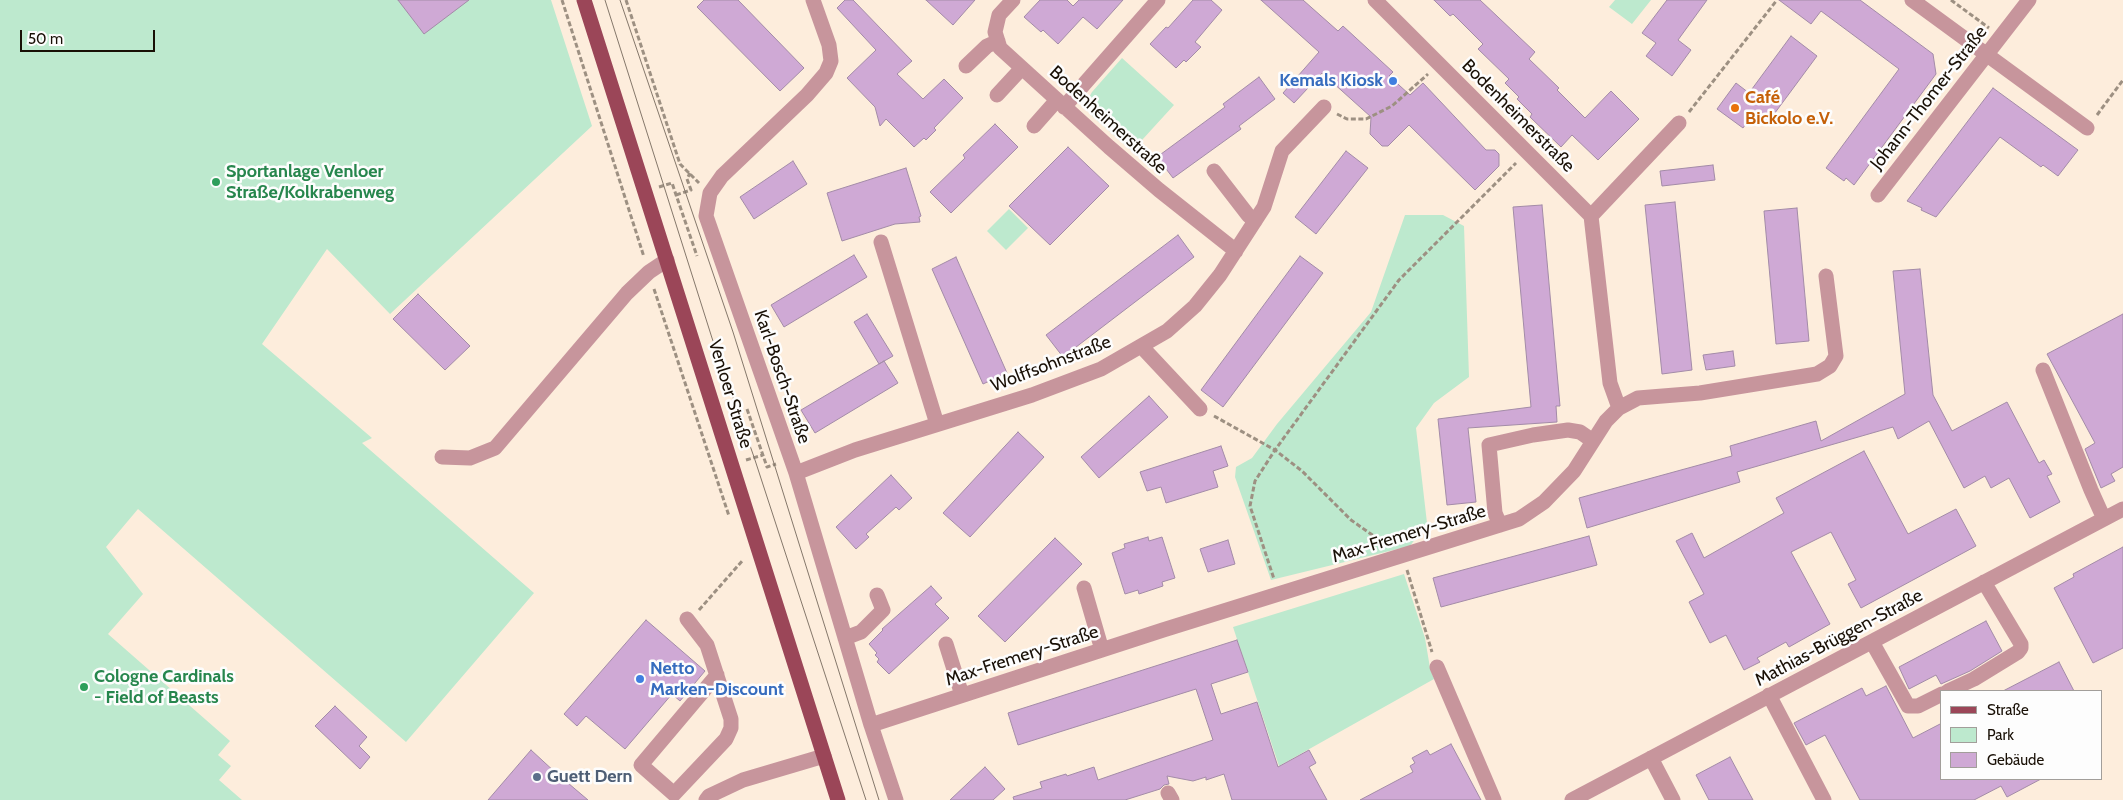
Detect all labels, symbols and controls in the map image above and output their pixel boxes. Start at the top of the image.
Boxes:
scale bar [22,20,158,52]
street label: Johann-Thomer-Straße [1866,22,1992,174]
text: 50 m [28,30,63,48]
street label: Bodenheimerstraße [1457,55,1579,177]
street label: Bodenheimerstraße [1045,62,1171,178]
place label: Kemals Kiosk [1279,70,1383,92]
marker: Kemals Kiosk [1387,75,1399,87]
place label: Café Bickolo e.V. [1745,87,1833,130]
marker: Café Bickolo e.V. [1729,102,1741,114]
place label: Sportanlage Venloer Straße/Kolkrabenweg [226,161,394,203]
marker: Sportanlage Venloer Straße/Kolkrabenweg [210,176,222,188]
street label: Karl-Bosch-Straße [749,307,815,447]
street label: Wolffsohnstraße [988,331,1114,397]
street label: Venloer Straße [703,337,757,451]
street label: Max-Fremery-Straße [1330,500,1488,568]
street label: Mathias-Brüggen-Straße [1752,585,1926,691]
street label: Max-Fremery-Straße [943,621,1101,691]
place label: Netto Marken-Discount [650,658,784,701]
place label: Cologne Cardinals - Field of Beasts [94,666,234,709]
marker: Netto Marken-Discount [634,673,646,685]
marker: Cologne Cardinals - Field of Beasts [78,681,90,693]
legend [1940,690,2103,780]
text: Straße [1987,701,2029,719]
text: Park [1987,726,2014,744]
text: Gebäude [1987,751,2044,769]
place label: Guett Dern [547,766,632,788]
marker: Guett Dern [531,771,543,783]

